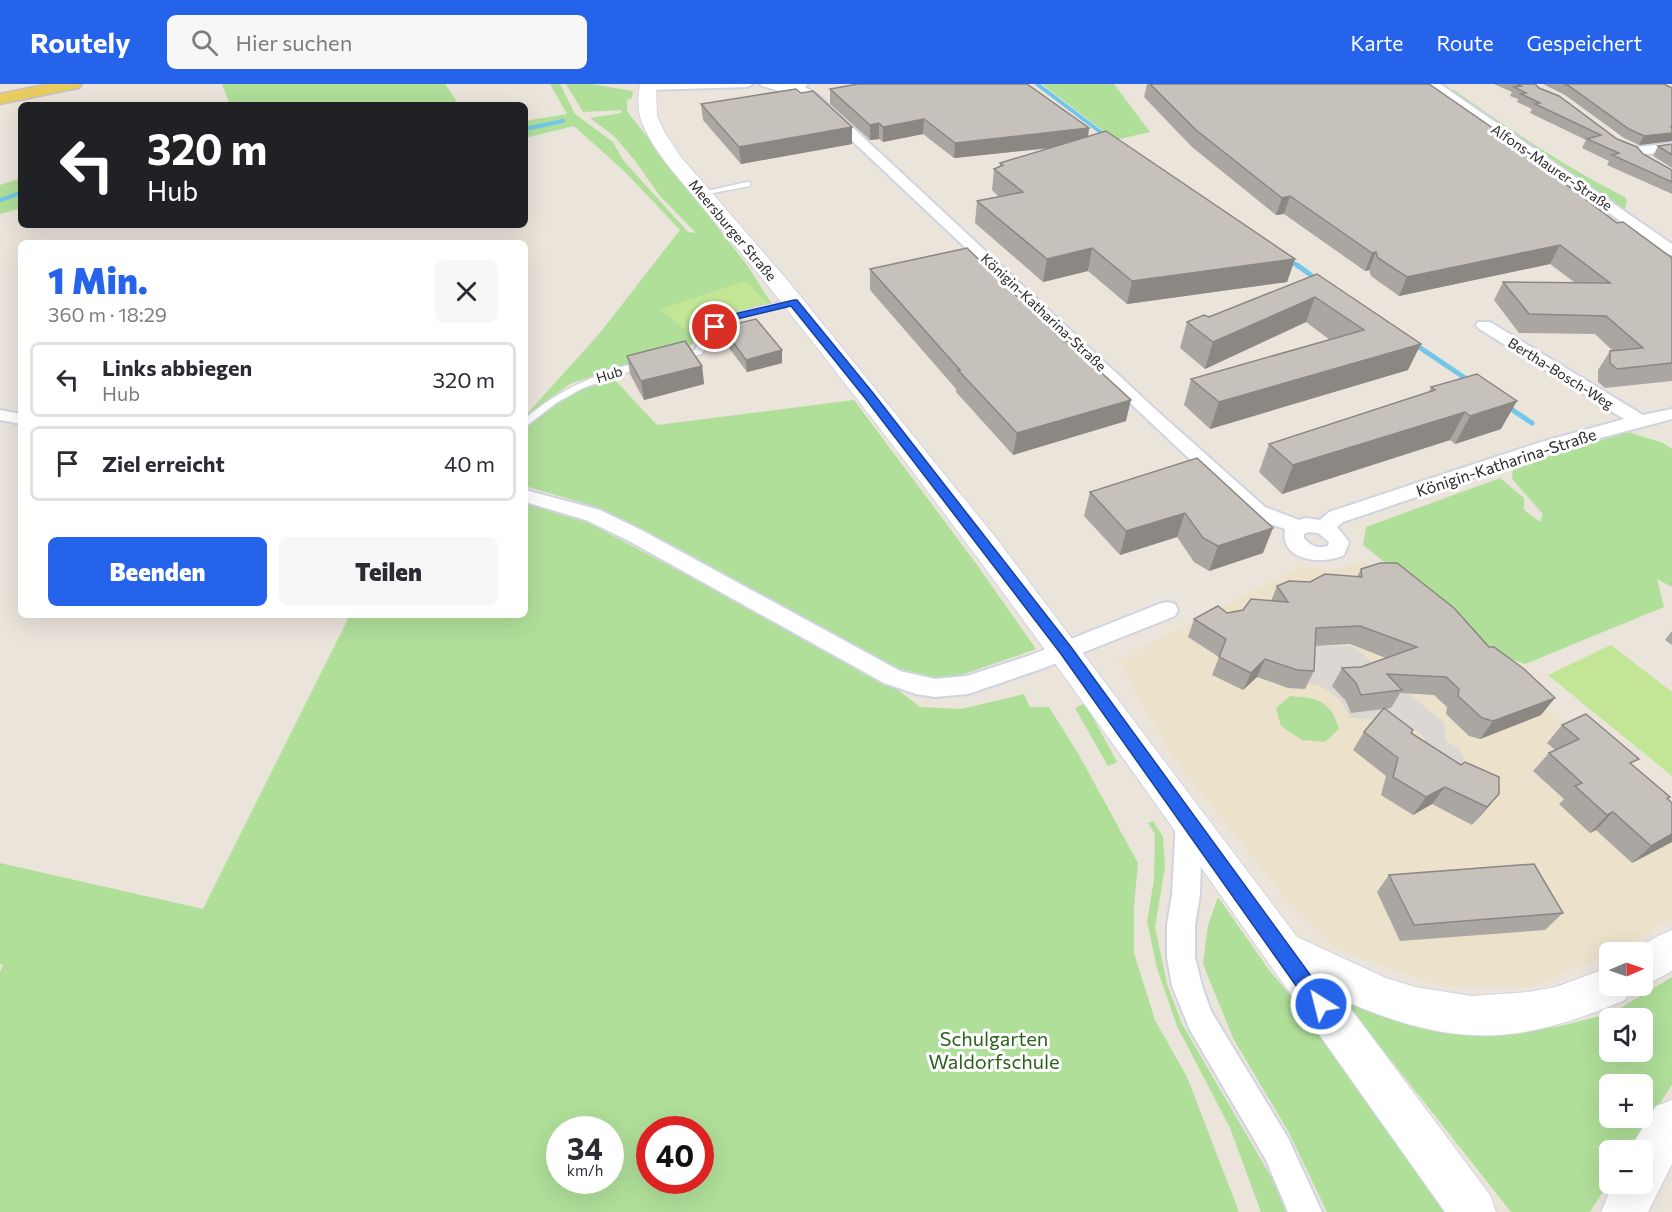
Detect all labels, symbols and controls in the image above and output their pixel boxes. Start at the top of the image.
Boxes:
search box [167,15,587,69]
text: Routely [30,25,131,59]
icon: search [188,26,221,59]
text: Hier suchen [236,29,352,56]
text: Karte [1350,30,1403,55]
text: Route [1436,30,1494,55]
text: Gespeichert [1527,30,1642,55]
street label: Alfons-Maurer-Straße [1488,120,1616,214]
text: 320 m [147,122,267,174]
icon: left [48,126,126,204]
text: Hub [147,174,198,207]
street label: Meersburger Straße [686,176,780,284]
street label: Königin-Katharina-Straße [978,250,1110,374]
text: 1 Min. [48,257,148,301]
button: close [435,260,498,323]
pin [689,301,740,352]
text: 360 m · 18:29 [48,302,167,326]
icon: arrive [698,310,731,343]
street label: Bertha-Bosch-Weg [1505,334,1617,412]
text: Links abbiegen [102,354,252,381]
street label: Hub [594,362,624,386]
icon: left [51,363,84,396]
text: 320 m [433,366,495,393]
text: Hub [102,381,140,405]
street label: Königin-Katharina-Straße [1414,424,1598,500]
icon: arrive [51,447,84,480]
text: Ziel erreicht [102,450,225,477]
text: 40 m [444,450,495,477]
button: Beenden [48,537,267,606]
button: Teilen [279,537,498,606]
north arrow [1599,942,1653,996]
map controls [1599,942,1653,1194]
position arrow [1289,972,1353,1036]
button: sound [1599,1008,1653,1062]
park label: Schulgarten Waldorfschule [928,1026,1060,1073]
button: + [1599,1074,1653,1128]
speed limit sign: 40 [636,1116,714,1194]
text: 34 [567,1129,603,1166]
button: − [1599,1140,1653,1194]
text: km/h [567,1161,603,1179]

